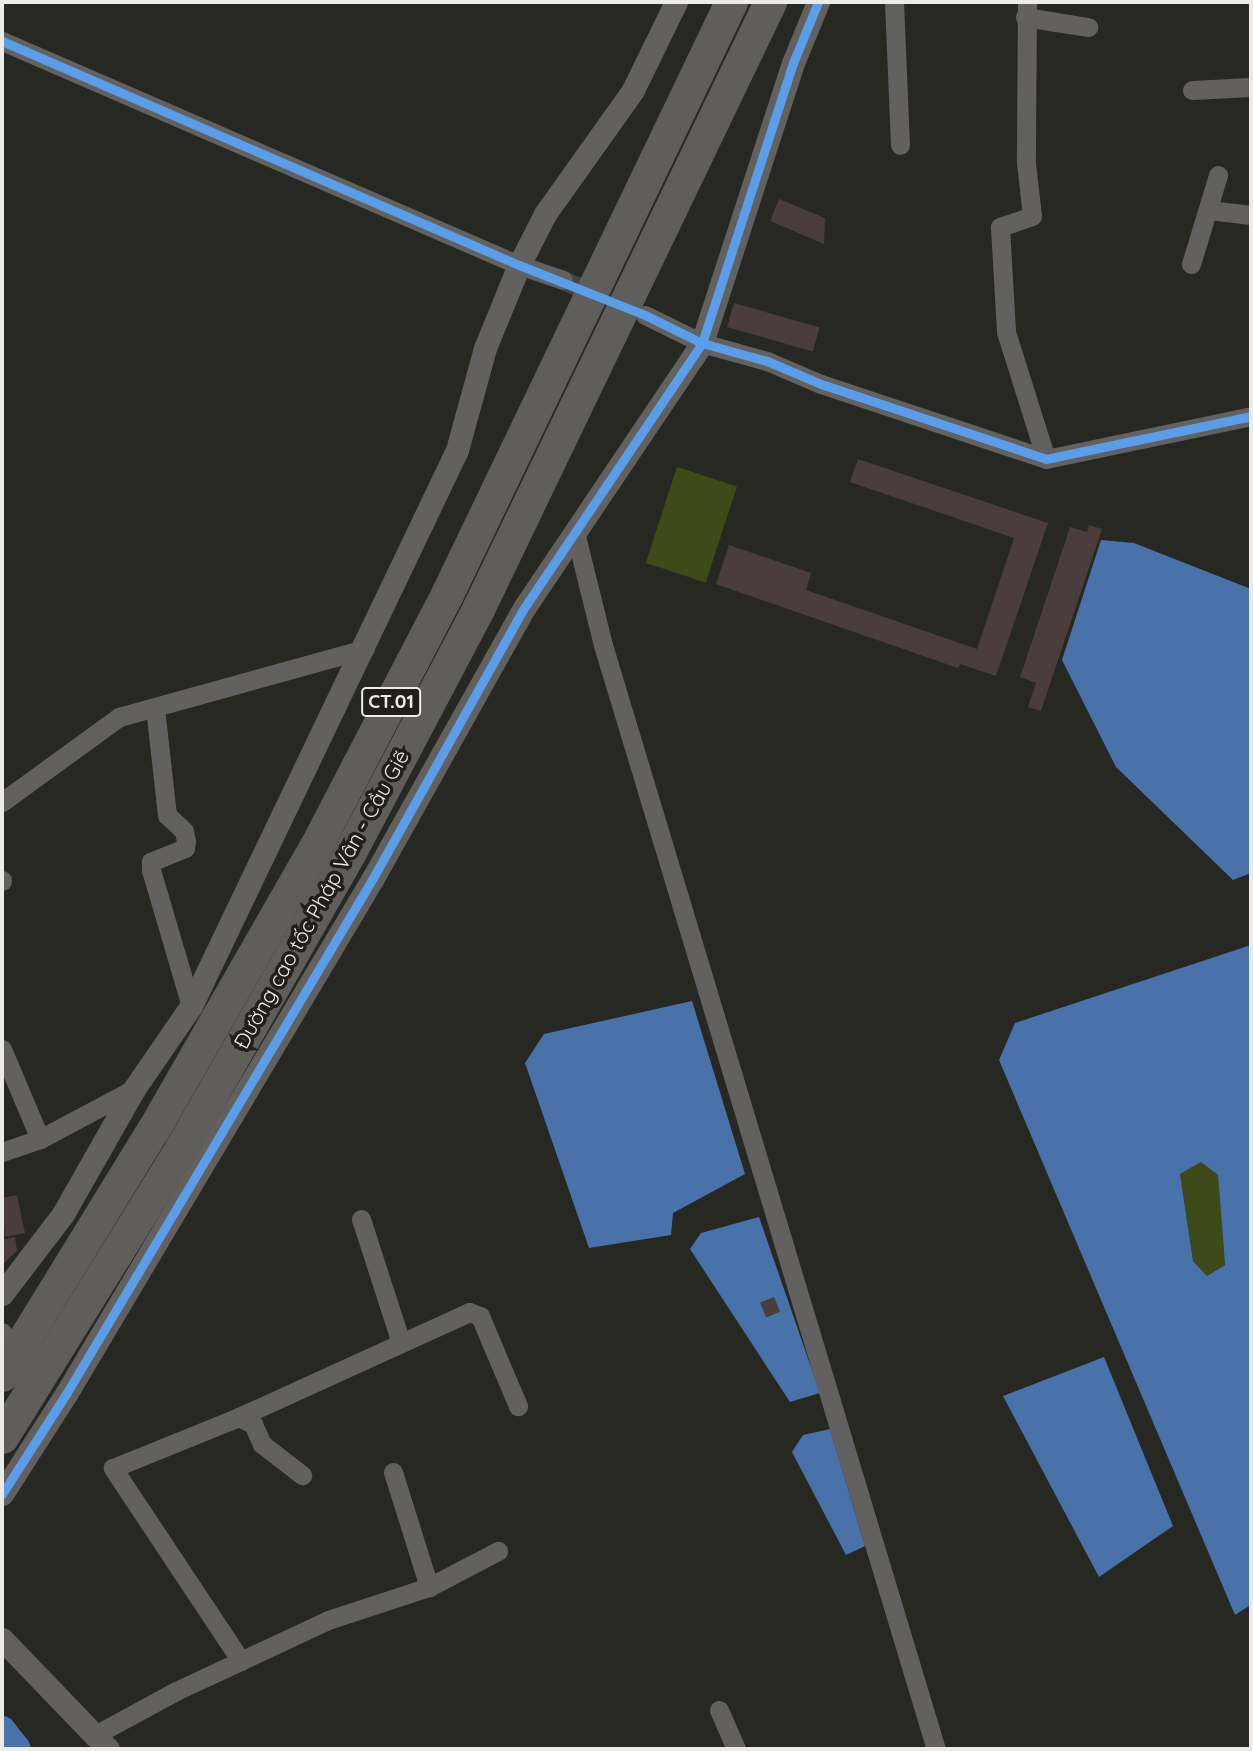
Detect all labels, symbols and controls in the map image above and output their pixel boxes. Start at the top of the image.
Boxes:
road number: CT.01 [360,687,422,718]
street label: Đường cao tốc Pháp Vân - Cầu Giẽ [228,745,414,1053]

